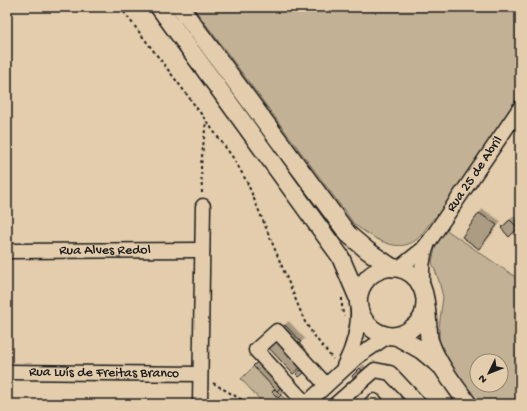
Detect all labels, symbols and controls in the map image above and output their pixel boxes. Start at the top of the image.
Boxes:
street label: Rua 25 de Abril [443,133,507,215]
street label: Rua Alves Redol [59,242,151,259]
north arrow [469,353,509,393]
street label: Rua Luís de Freitas Branco [29,364,179,382]
text: N [476,372,490,385]

